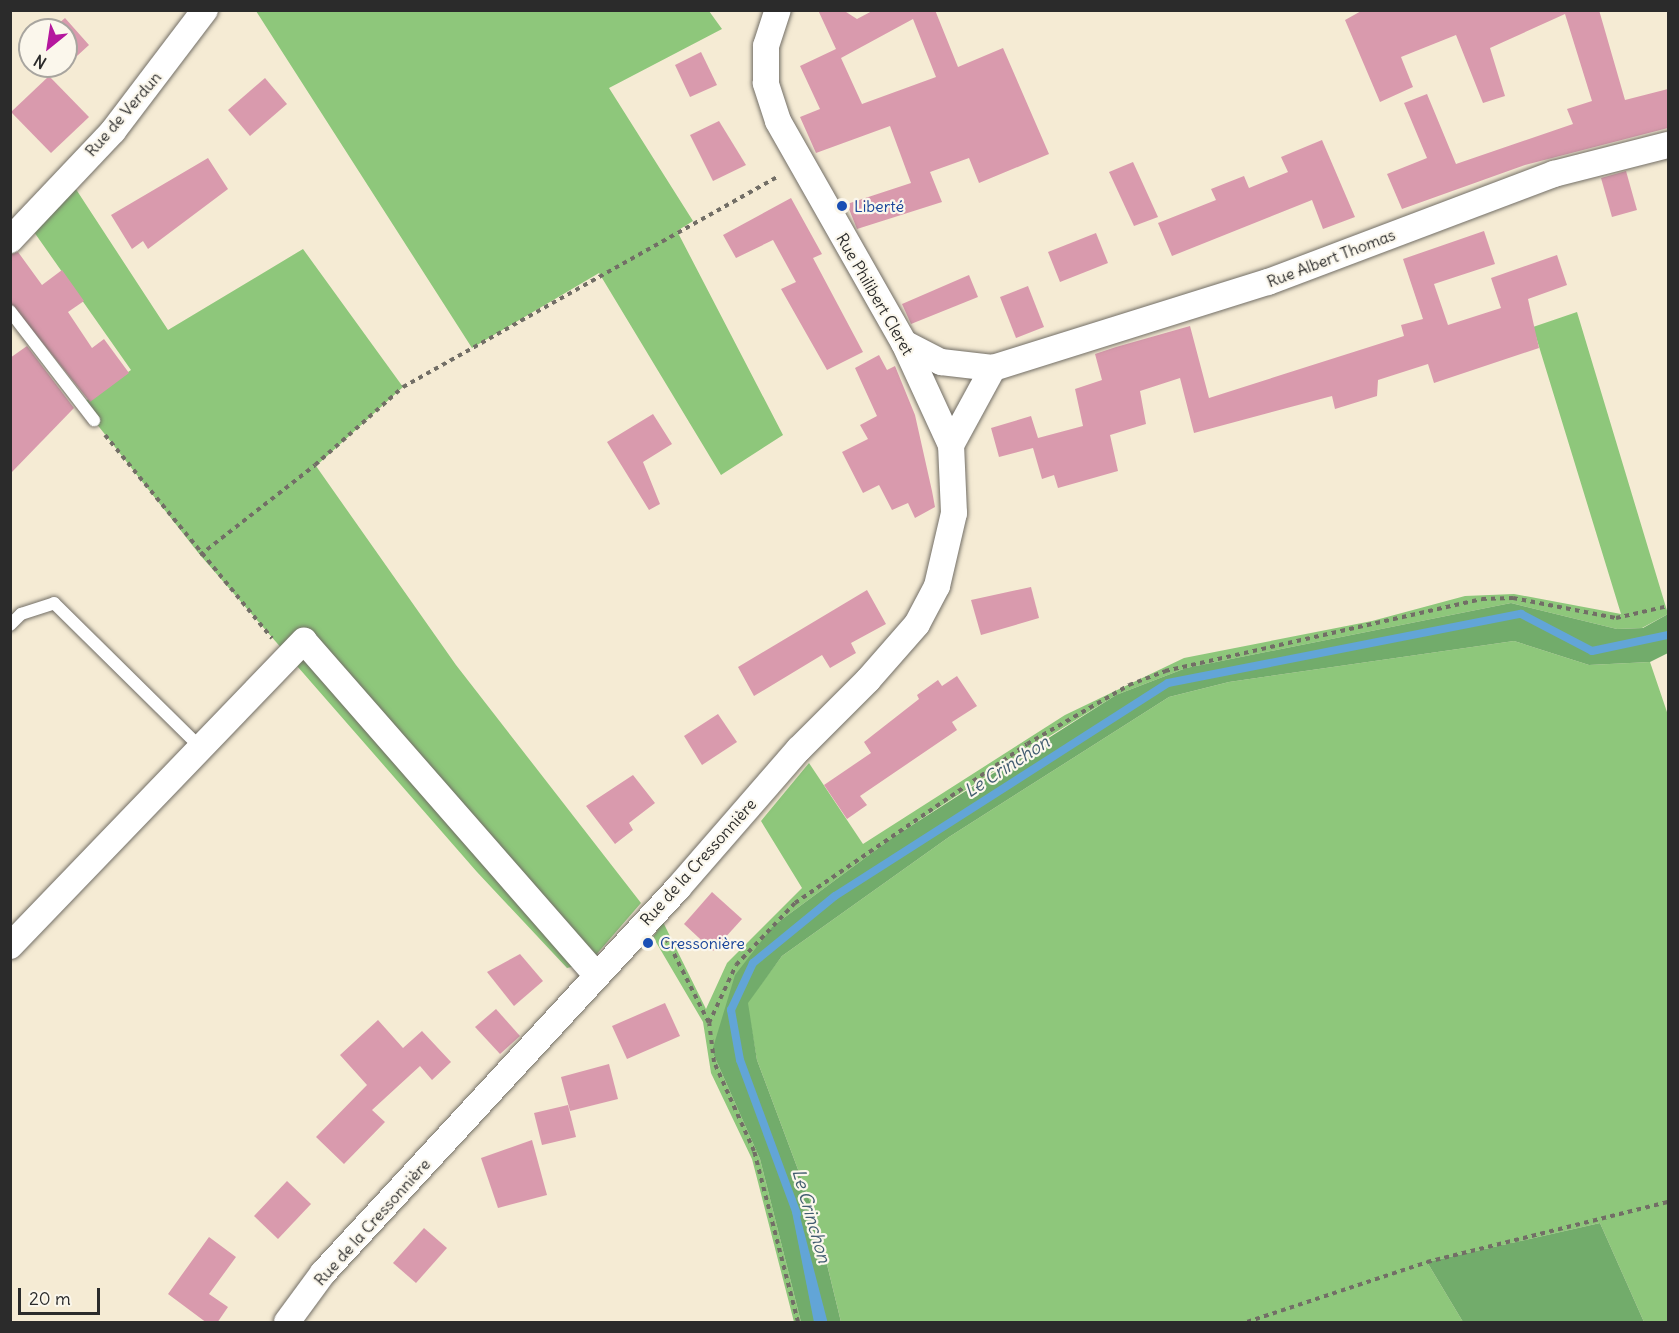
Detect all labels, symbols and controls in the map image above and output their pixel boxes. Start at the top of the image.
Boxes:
north arrow [18,18,78,78]
text: N [30,50,50,73]
street label: Rue de Verdun [81,68,165,160]
place label: Liberté [854,196,904,216]
marker: Liberté [835,199,849,213]
street label: Rue Albert Thomas [1264,225,1398,291]
street label: Rue Philibert Cleret [832,230,918,358]
water label: Le Crinchon [961,732,1053,802]
street label: Rue de la Cressonnière [636,795,760,929]
place label: Cressonière [660,933,745,953]
marker: Cressonière [641,936,655,950]
street label: Rue de la Cressonnière [310,1155,434,1289]
water label: Le Crinchon [787,1166,835,1266]
scale bar [21,1276,104,1314]
text: 20 m [29,1287,71,1310]

